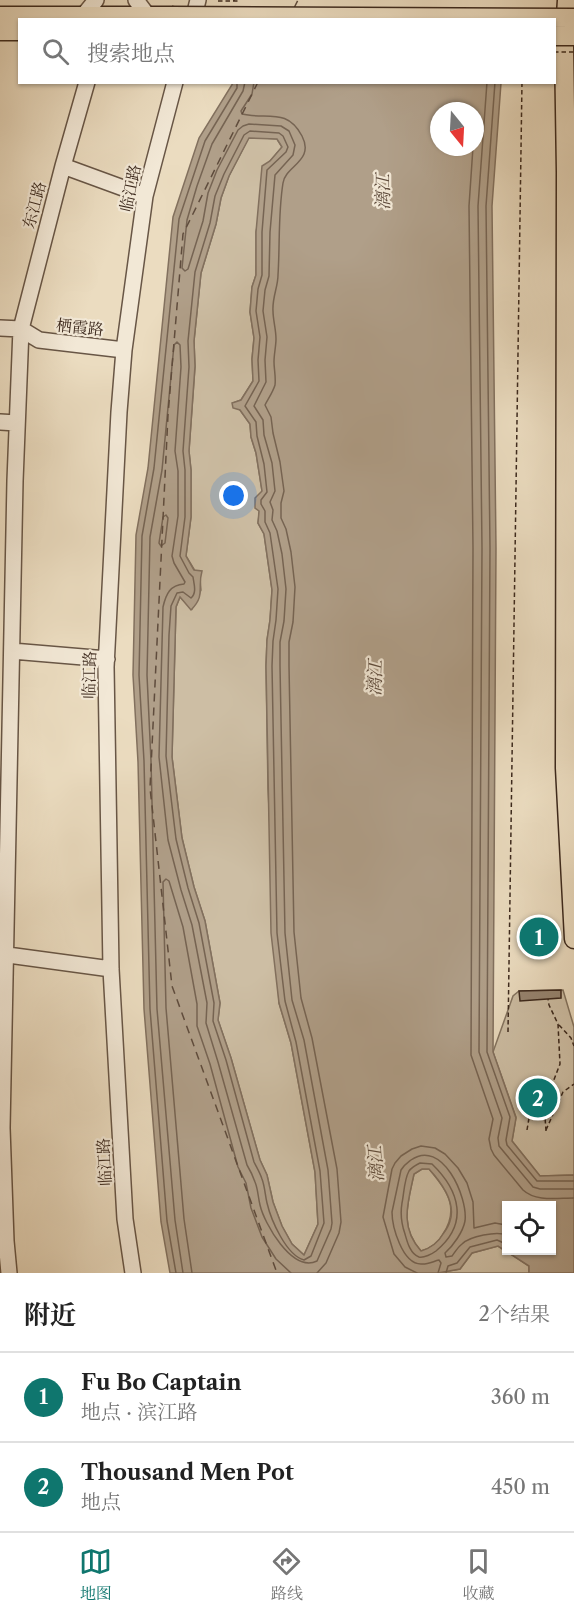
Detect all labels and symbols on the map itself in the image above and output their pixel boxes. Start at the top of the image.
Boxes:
north arrow [430,102,484,156]
street label: 临江路 [115,162,145,214]
water label: 漓江 [372,171,394,210]
street label: 东江路 [18,179,50,231]
street label: 栖霞路 [55,315,105,339]
your location [219,481,248,510]
street label: 临江路 [79,651,99,699]
water label: 漓江 [363,657,387,696]
pin: 1 [520,914,558,960]
pin: 2 [518,1076,558,1120]
street label: 临江路 [93,1138,115,1186]
water label: 漓江 [364,1142,388,1183]

